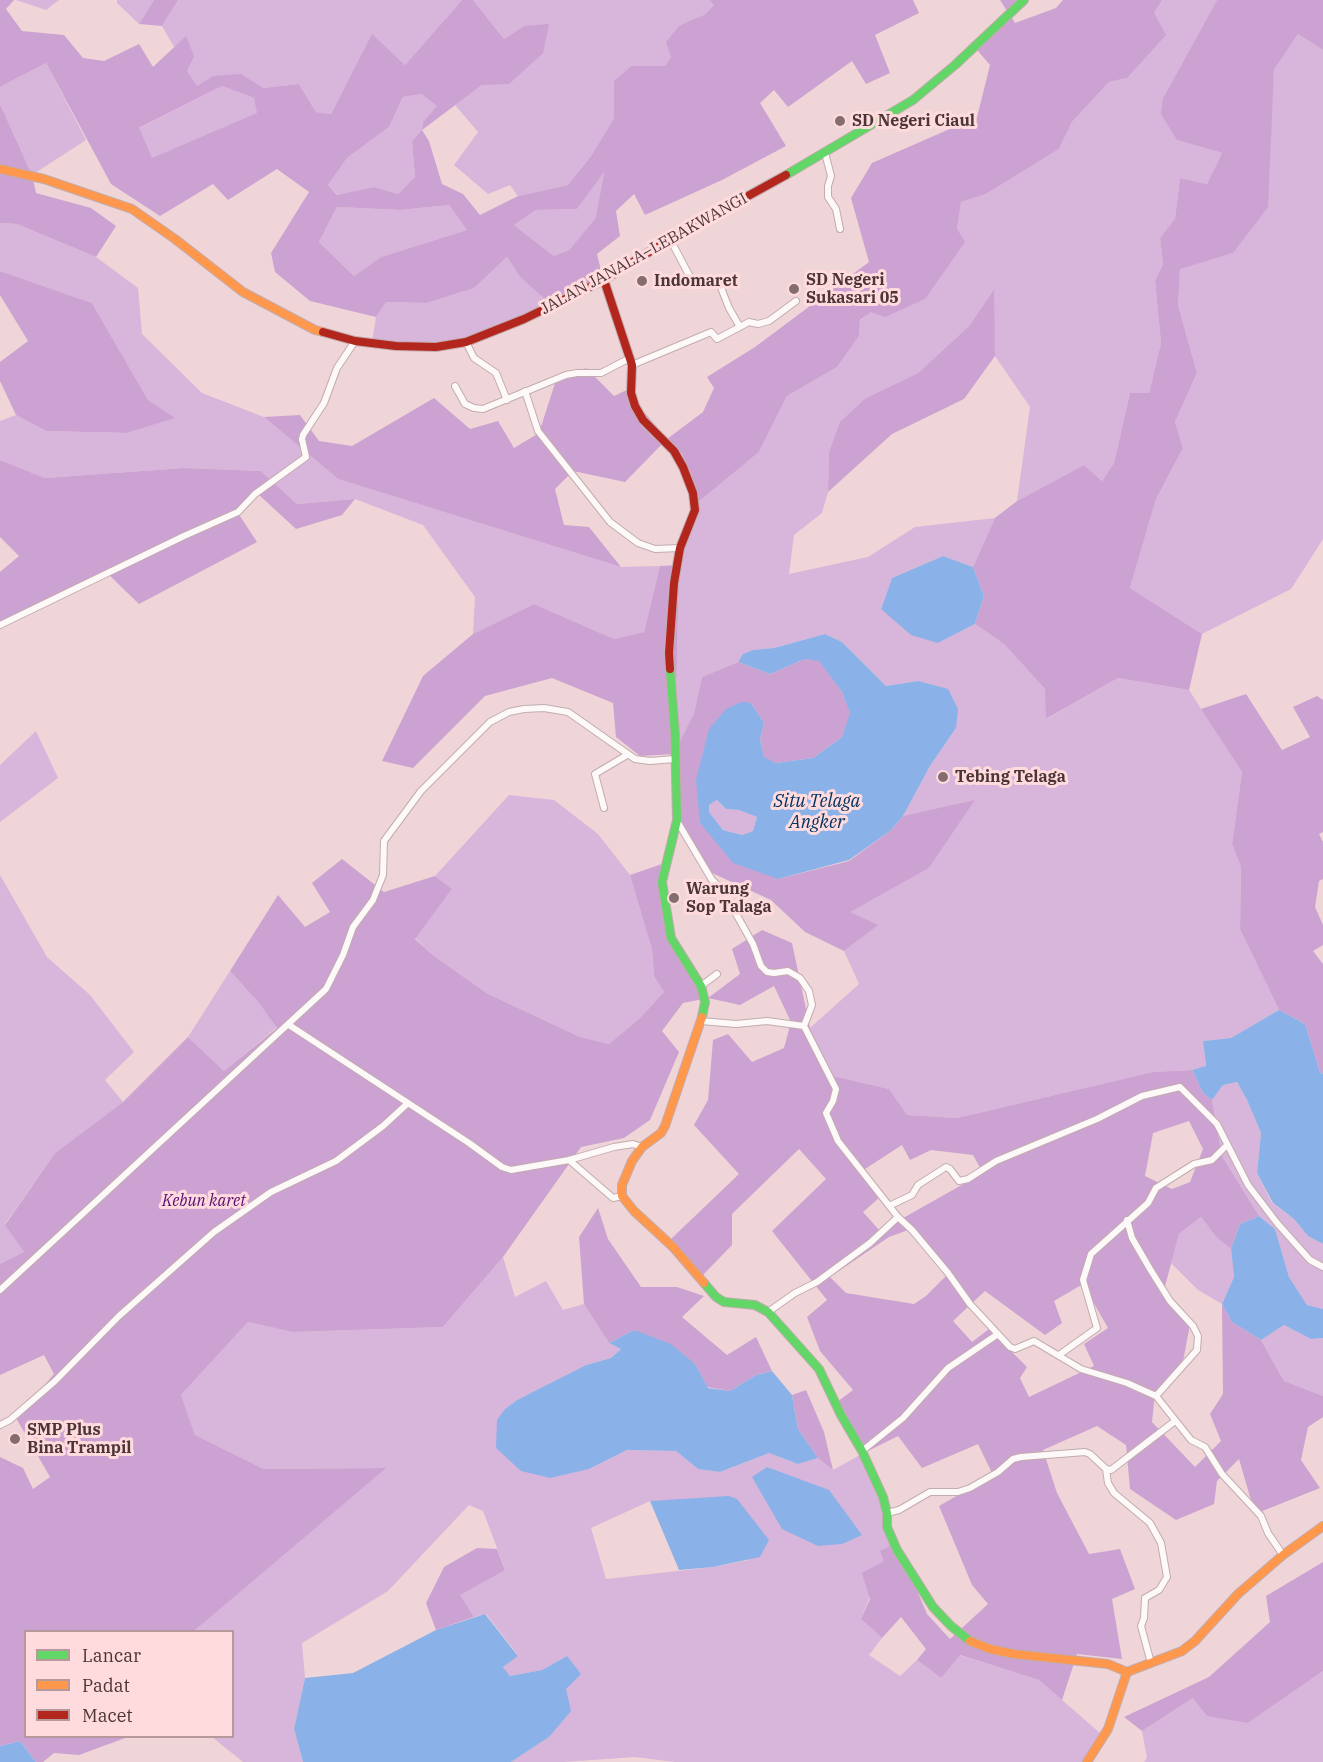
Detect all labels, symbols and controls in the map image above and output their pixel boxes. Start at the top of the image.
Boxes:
place label: SD Negeri Ciaul [852,111,975,131]
marker: SD Negeri Ciaul [833,114,847,128]
street label: JALAN JANALA–LEBAKWANGI [537,189,751,319]
place label: SD Negeri Sukasari 05 [806,270,899,308]
place label: Indomaret [654,271,738,291]
marker: Indomaret [635,274,649,288]
marker: SD Negeri Sukasari 05 [787,282,801,296]
place label: Tebing Telaga [955,767,1066,787]
marker: Tebing Telaga [936,770,950,784]
water label: Situ Telaga Angker [774,791,860,834]
place label: Warung Sop Talaga [686,879,772,917]
marker: Warung Sop Talaga [667,891,681,905]
park label: Kebun karet [162,1191,246,1211]
place label: SMP Plus Bina Trampil [27,1420,132,1458]
marker: SMP Plus Bina Trampil [8,1432,22,1446]
legend [24,1630,234,1738]
text: Lancar [82,1644,141,1667]
text: Padat [82,1674,130,1697]
text: Macet [82,1704,133,1727]

